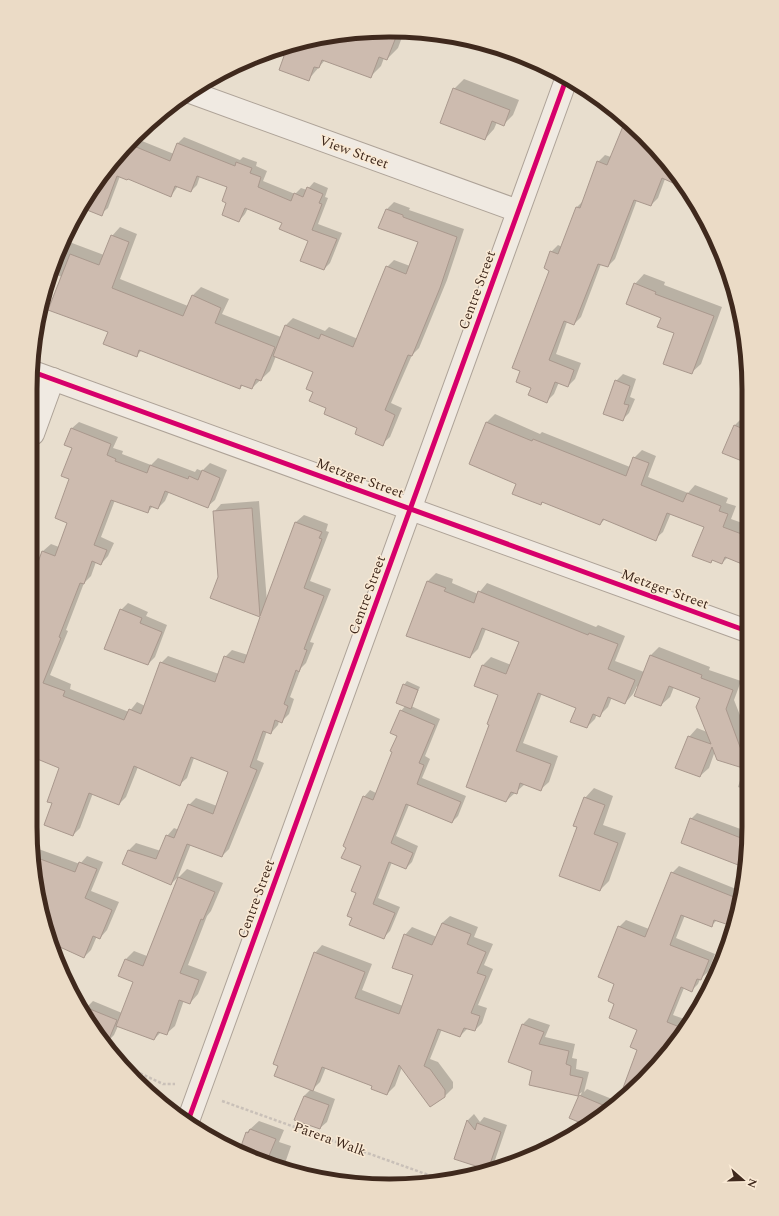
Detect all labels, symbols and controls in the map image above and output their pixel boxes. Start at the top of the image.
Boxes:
street label: View Street [316,130,392,174]
street label: Centre Street [453,247,501,332]
street label: Metzger Street [313,452,407,504]
street label: Centre Street [343,552,391,637]
street label: Metzger Street [618,563,712,615]
street label: Centre Street [232,856,280,941]
street label: Pārera Walk [291,1116,369,1162]
north arrow [723,1160,763,1200]
text: N [742,1176,761,1190]

